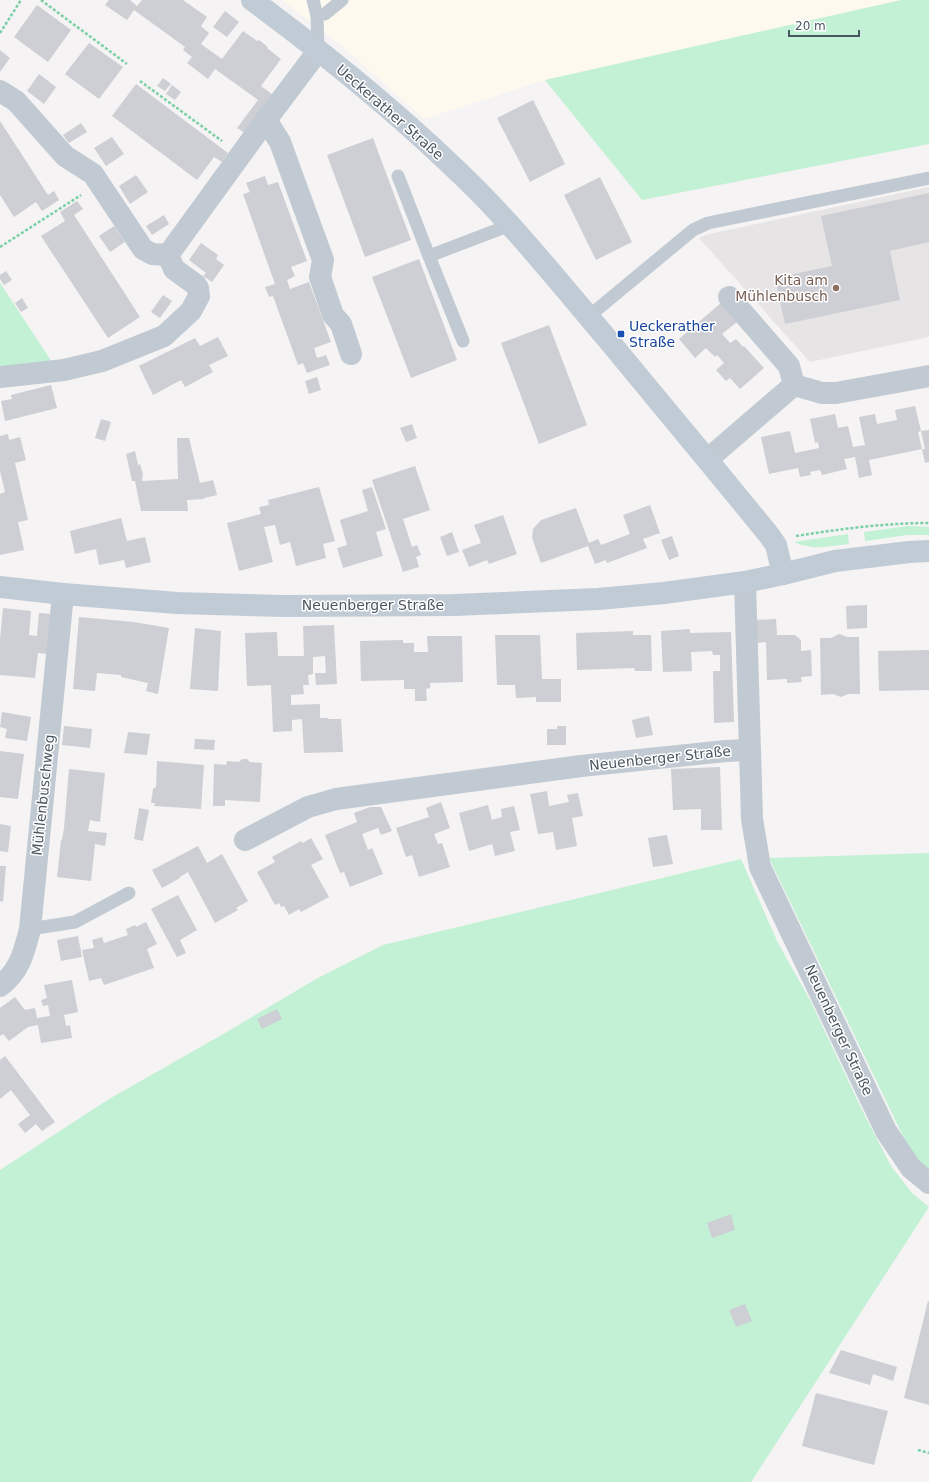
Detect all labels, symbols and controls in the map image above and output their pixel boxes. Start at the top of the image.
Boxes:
scale bar [789,12,859,38]
text: 20 m [795,19,826,33]
street label: Ueckerather Straße [333,61,447,163]
place label: Kita am Mühlenbusch [735,272,828,304]
marker: Kita am Mühlenbusch [831,283,841,293]
place label: Ueckerather Straße [629,318,715,350]
marker: Ueckerather Straße [616,329,626,339]
street label: Neuenberger Straße [302,597,444,613]
street label: Mühlenbuschweg [29,734,57,856]
street label: Neuenberger Straße [588,743,732,773]
street label: Neuenberger Straße [802,962,876,1098]

